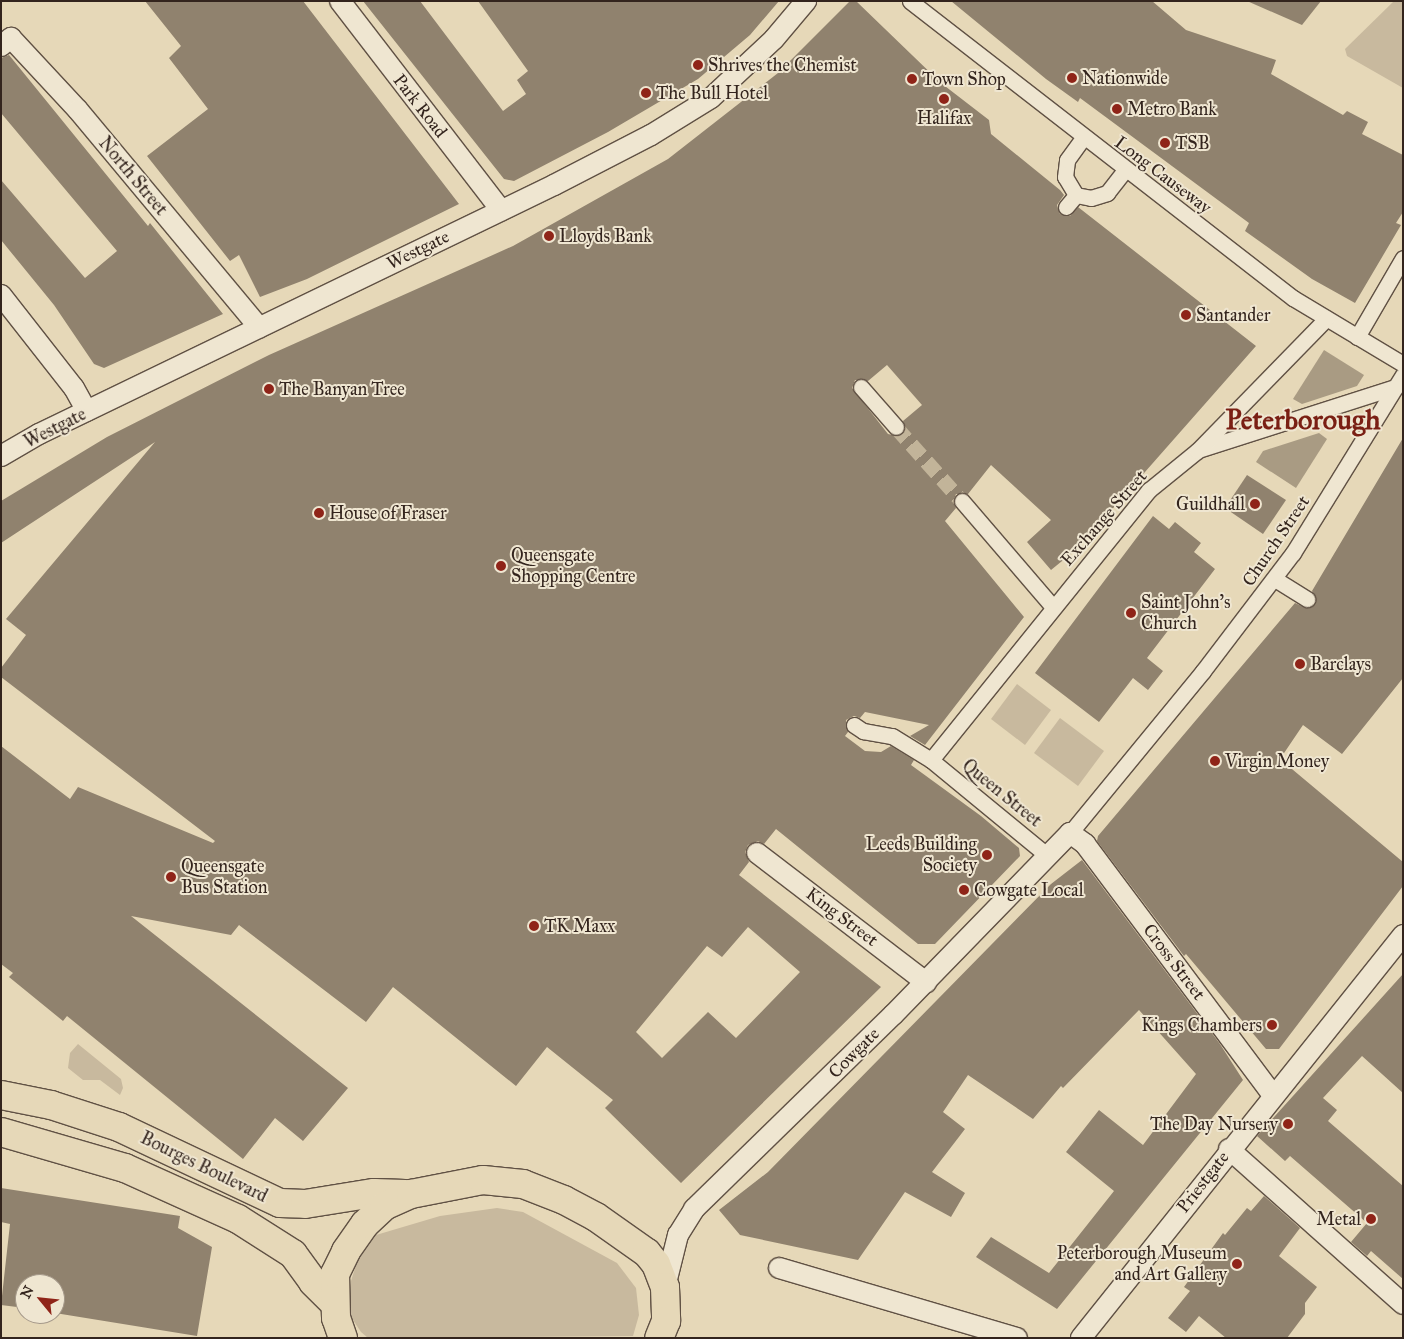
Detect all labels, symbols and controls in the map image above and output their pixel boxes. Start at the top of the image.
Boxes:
place label: Shrives the Chemist [708,54,857,76]
marker: Shrives the Chemist [692,59,704,71]
place label: Nationwide [1082,67,1168,89]
place label: Town Shop [922,68,1006,90]
street label: Park Road [388,70,452,142]
marker: Nationwide [1066,72,1078,84]
marker: Town Shop [906,73,918,85]
place label: The Bull Hotel [656,82,768,104]
marker: The Bull Hotel [640,87,652,99]
marker: Halifax [938,93,950,105]
place label: Metro Bank [1127,98,1217,120]
marker: Metro Bank [1111,103,1123,115]
place label: Halifax [917,107,971,129]
street label: North Street [94,132,172,220]
street label: Long Causeway [1110,132,1216,218]
place label: TSB [1175,132,1210,154]
marker: TSB [1159,137,1171,149]
place label: Lloyds Bank [559,225,652,247]
street label: Westgate [383,226,453,274]
marker: Lloyds Bank [543,230,555,242]
place label: Santander [1196,304,1271,326]
marker: Santander [1180,309,1192,321]
place label: The Banyan Tree [279,378,405,400]
marker: The Banyan Tree [263,383,275,395]
street label: Westgate [20,403,90,453]
district label: Peterborough [1225,403,1381,437]
street label: Exchange Street [1056,466,1152,570]
street label: Church Street [1238,492,1314,590]
place label: Guildhall [1176,493,1245,515]
marker: Guildhall [1249,498,1261,510]
place label: House of Fraser [329,502,447,524]
marker: House of Fraser [313,507,325,519]
place label: Queensgate Shopping Centre [511,545,635,588]
marker: Queensgate Shopping Centre [495,560,507,572]
place label: Saint John's Church [1141,592,1230,634]
marker: Saint John's Church [1125,607,1137,619]
place label: Barclays [1310,653,1371,675]
marker: Barclays [1294,658,1306,670]
place label: Virgin Money [1225,750,1329,772]
street label: Queen Street [958,755,1046,831]
marker: Virgin Money [1209,755,1221,767]
place label: Leeds Building Society [866,834,977,876]
marker: Leeds Building Society [981,849,993,861]
place label: Queensgate Bus Station [181,856,267,899]
marker: Queensgate Bus Station [165,871,177,883]
place label: Cowgate Local [974,879,1084,901]
street label: King Street [802,883,882,951]
marker: Cowgate Local [958,884,970,896]
place label: TK Maxx [544,915,615,937]
marker: TK Maxx [528,920,540,932]
street label: Cross Street [1138,920,1210,1004]
place label: Kings Chambers [1141,1014,1262,1036]
marker: Kings Chambers [1266,1019,1278,1031]
street label: Cowgate [824,1023,884,1083]
place label: The Day Nursery [1150,1113,1278,1135]
marker: The Day Nursery [1282,1118,1294,1130]
street label: Bourges Boulevard [137,1127,271,1207]
street label: Priestgate [1172,1147,1234,1217]
place label: Metal [1316,1208,1361,1230]
marker: Metal [1365,1213,1377,1225]
place label: Peterborough Museum and Art Gallery [1057,1243,1227,1286]
marker: Peterborough Museum and Art Gallery [1231,1258,1243,1270]
north arrow [15,1274,65,1324]
text: N [17,1283,37,1301]

